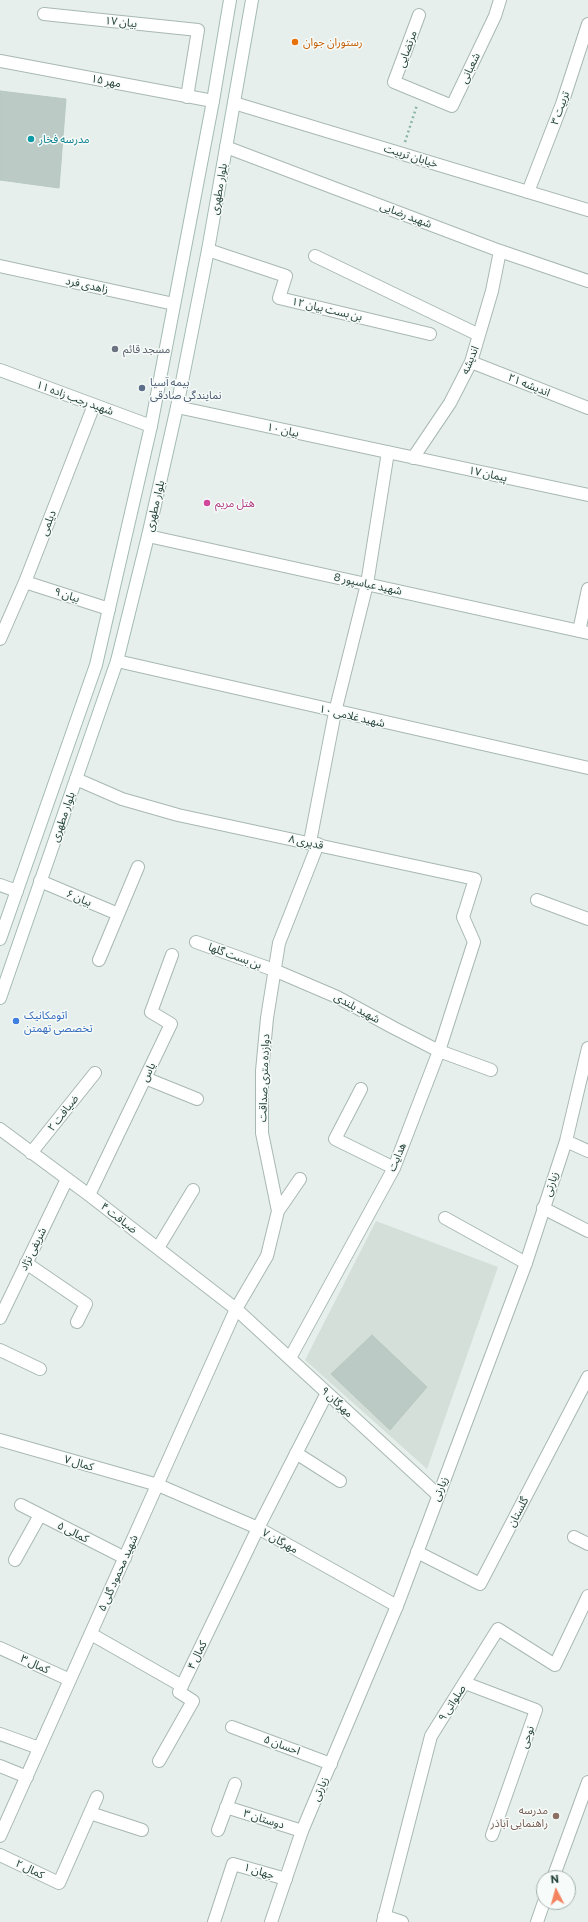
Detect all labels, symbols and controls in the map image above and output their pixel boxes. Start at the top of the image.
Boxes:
street label: بیان ۱۷ [104,14,138,30]
street label: مرتضایی [394,29,420,69]
place label: رستوران جوان [303,35,362,49]
marker: رستوران جوان [290,37,300,47]
street label: شعبانی [457,51,483,85]
street label: مهر ۱۵ [90,72,122,90]
street label: تربیت ۳ [548,89,572,127]
place label: مدرسه فخار [39,132,90,146]
marker: مدرسه فخار [26,134,36,144]
street label: خیابان تربیت [382,142,440,170]
street label: بلوار مطهری [208,162,230,216]
street label: شهید رضایی [378,199,434,231]
street label: زاهدی فرد [64,274,110,296]
street label: بن بست بیان ۱۲ [290,294,364,324]
place label: مسجد قائم [123,342,170,356]
marker: مسجد قائم [110,344,120,354]
street label: اندیشه [458,344,482,376]
street label: اندیشه ۲۱ [506,371,552,399]
place label: بیمه آسیا نمایندگی صادقی [150,375,222,401]
street label: شهید رجب زاده ۱۱ [35,378,115,418]
marker: بیمه آسیا نمایندگی صادقی [137,383,147,393]
street label: بیان ۱۰ [266,420,300,440]
street label: پیمان ۱۷ [467,463,509,485]
street label: بلوار مطهری [143,479,167,533]
place label: هتل مریم [215,496,255,510]
marker: هتل مریم [202,498,212,508]
street label: دیلمی [37,508,59,538]
street label: شهید عباسپور 8 [333,570,403,598]
street label: بیان ۹ [53,585,81,605]
street label: شهید غلامی ۱۰ [318,702,386,730]
street label: بلوار مطهری [48,790,78,844]
street label: قدیری ۸ [287,832,325,852]
street label: بیان ۶ [64,887,94,909]
street label: بن بست گلها [206,940,264,972]
street label: شهید بلندی [332,990,382,1026]
place label: اتومکانیک تخصصی تهمتن [24,1008,93,1034]
marker: اتومکانیک تخصصی تهمتن [11,1016,21,1026]
street label: دوازده متری صداقت [256,1034,272,1122]
street label: یاس [138,1060,158,1084]
street label: ضیافت ۲ [45,1092,81,1134]
street label: هدایت [385,1141,409,1173]
street label: زیارتی [541,1170,561,1198]
street label: ضیافت ۴ [98,1200,140,1236]
street label: شریفی نژاد [17,1225,49,1273]
street label: مهرگان ۹ [318,1384,356,1420]
street label: کمال ۷ [63,1453,95,1473]
street label: زیارتی [429,1475,451,1503]
street label: گلستان [505,1495,531,1529]
street label: کمالی ۵ [55,1519,91,1545]
street label: مهرگان ۷ [260,1526,300,1556]
street label: شهید محمود گلی ۵ [95,1533,141,1613]
street label: کمال ۴ [184,1639,210,1671]
street label: کمال ۳ [19,1652,51,1676]
street label: صلواتی ۹ [435,1682,469,1724]
street label: نوحی [517,1724,537,1750]
street label: احسان ۵ [262,1732,302,1758]
street label: زیارتی [309,1775,331,1803]
place label: مدرسه راهنمایی آباذر [490,1803,548,1829]
street label: دوستان ۳ [242,1807,286,1831]
marker: مدرسه راهنمایی آباذر [551,1811,561,1821]
street label: کمال ۲ [14,1856,46,1882]
street label: جهان ۱ [242,1860,276,1882]
north arrow [536,1870,576,1910]
text: N [550,1872,560,1885]

